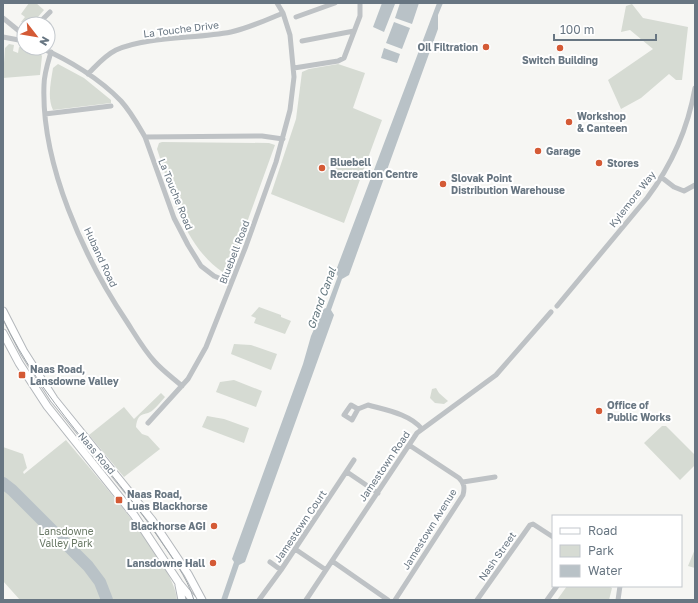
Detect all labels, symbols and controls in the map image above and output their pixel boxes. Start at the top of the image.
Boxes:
north arrow [16,16,56,56]
scale bar [554,16,656,42]
street label: La Touche Drive [143,18,220,40]
text: 100 m [560,22,594,37]
text: N [37,34,53,48]
place label: Oil Filtration [418,41,478,53]
marker: Oil Filtration [481,42,491,52]
marker: Switch Building [555,43,565,53]
place label: Switch Building [522,54,598,66]
place label: Workshop & Canteen [577,110,627,134]
marker: Workshop & Canteen [564,117,574,127]
place label: Garage [546,145,581,157]
marker: Garage [533,146,543,156]
place label: Bluebell Recreation Centre [330,156,418,180]
street label: La Touche Road [156,157,196,231]
place label: Stores [607,157,639,169]
marker: Stores [594,158,604,168]
marker: Bluebell Recreation Centre [317,163,327,173]
street label: Kylemore Way [606,168,658,230]
place label: Slovak Point Distribution Warehouse [451,172,565,196]
marker: Slovak Point Distribution Warehouse [438,179,448,189]
street label: Bluebell Road [216,219,252,285]
street label: Huband Road [82,225,120,289]
water label: Grand Canal [304,265,338,331]
place label: Naas Road, Lansdowne Valley [30,363,119,387]
marker: Naas Road, Lansdowne Valley [17,370,27,380]
place label: Office of Public Works [607,399,671,423]
marker: Office of Public Works [594,406,604,416]
street label: Jamestown Road [356,429,412,503]
street label: Naas Road [76,430,118,476]
street label: Jamestown Avenue [399,486,459,572]
place label: Naas Road, Luas Blackhorse [127,488,208,512]
street label: Jamestown Court [271,488,329,564]
marker: Naas Road, Luas Blackhorse [114,495,124,505]
legend [552,515,682,587]
place label: Blackhorse AGI [131,520,206,532]
marker: Blackhorse AGI [209,521,219,531]
text: Road [588,523,617,538]
park label: Lansdowne Valley Park [39,525,94,549]
street label: Nash Street [476,529,518,583]
text: Park [588,543,614,558]
place label: Lansdowne Hall [127,557,206,569]
marker: Lansdowne Hall [208,558,218,568]
text: Water [588,563,622,578]

